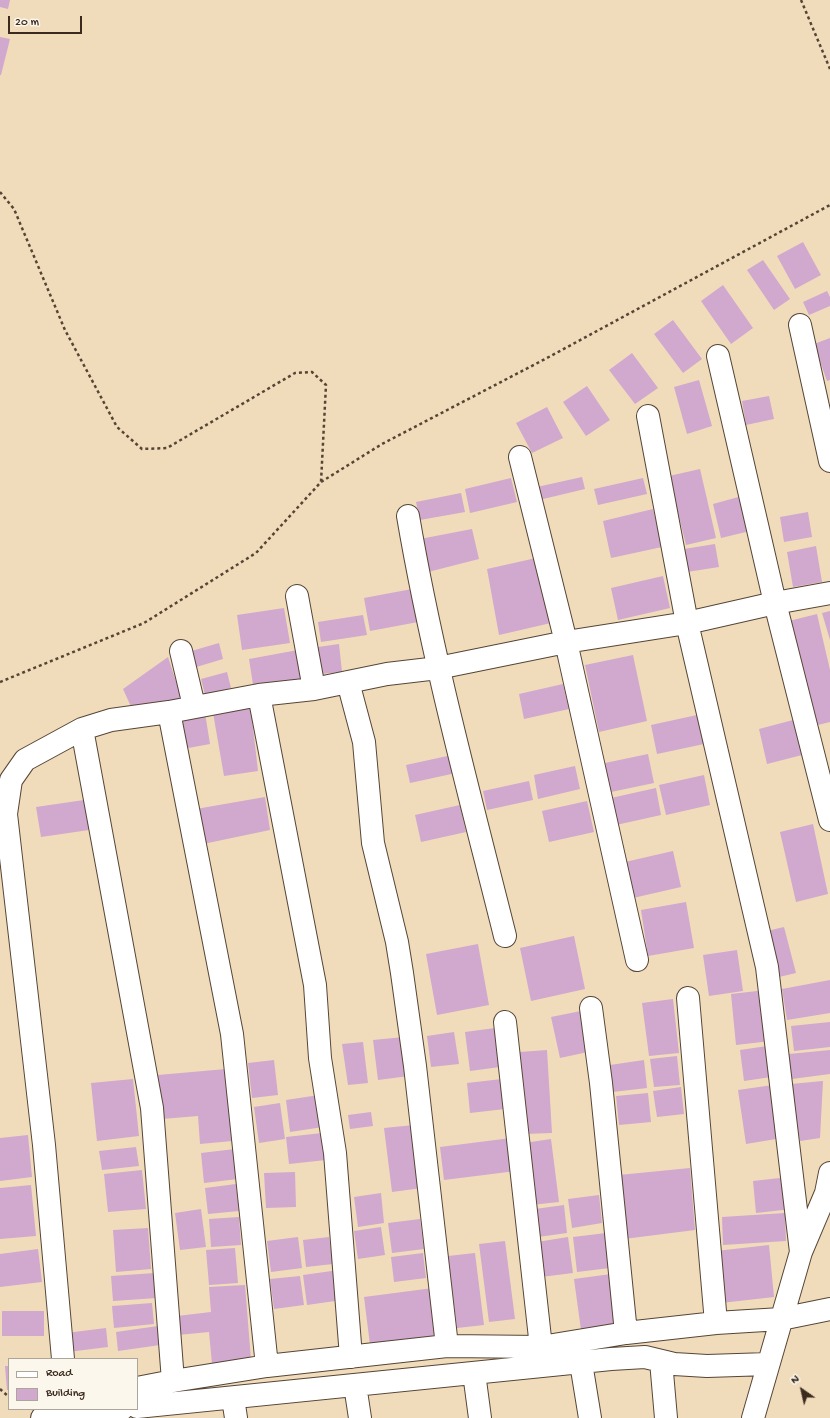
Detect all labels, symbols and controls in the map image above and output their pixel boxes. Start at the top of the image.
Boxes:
scale bar [10,8,84,34]
text: 20 m [15,16,39,30]
legend [8,1358,138,1410]
text: Road [46,1367,72,1381]
north arrow [782,1370,822,1410]
text: N [789,1373,802,1387]
text: Building [46,1387,85,1401]

